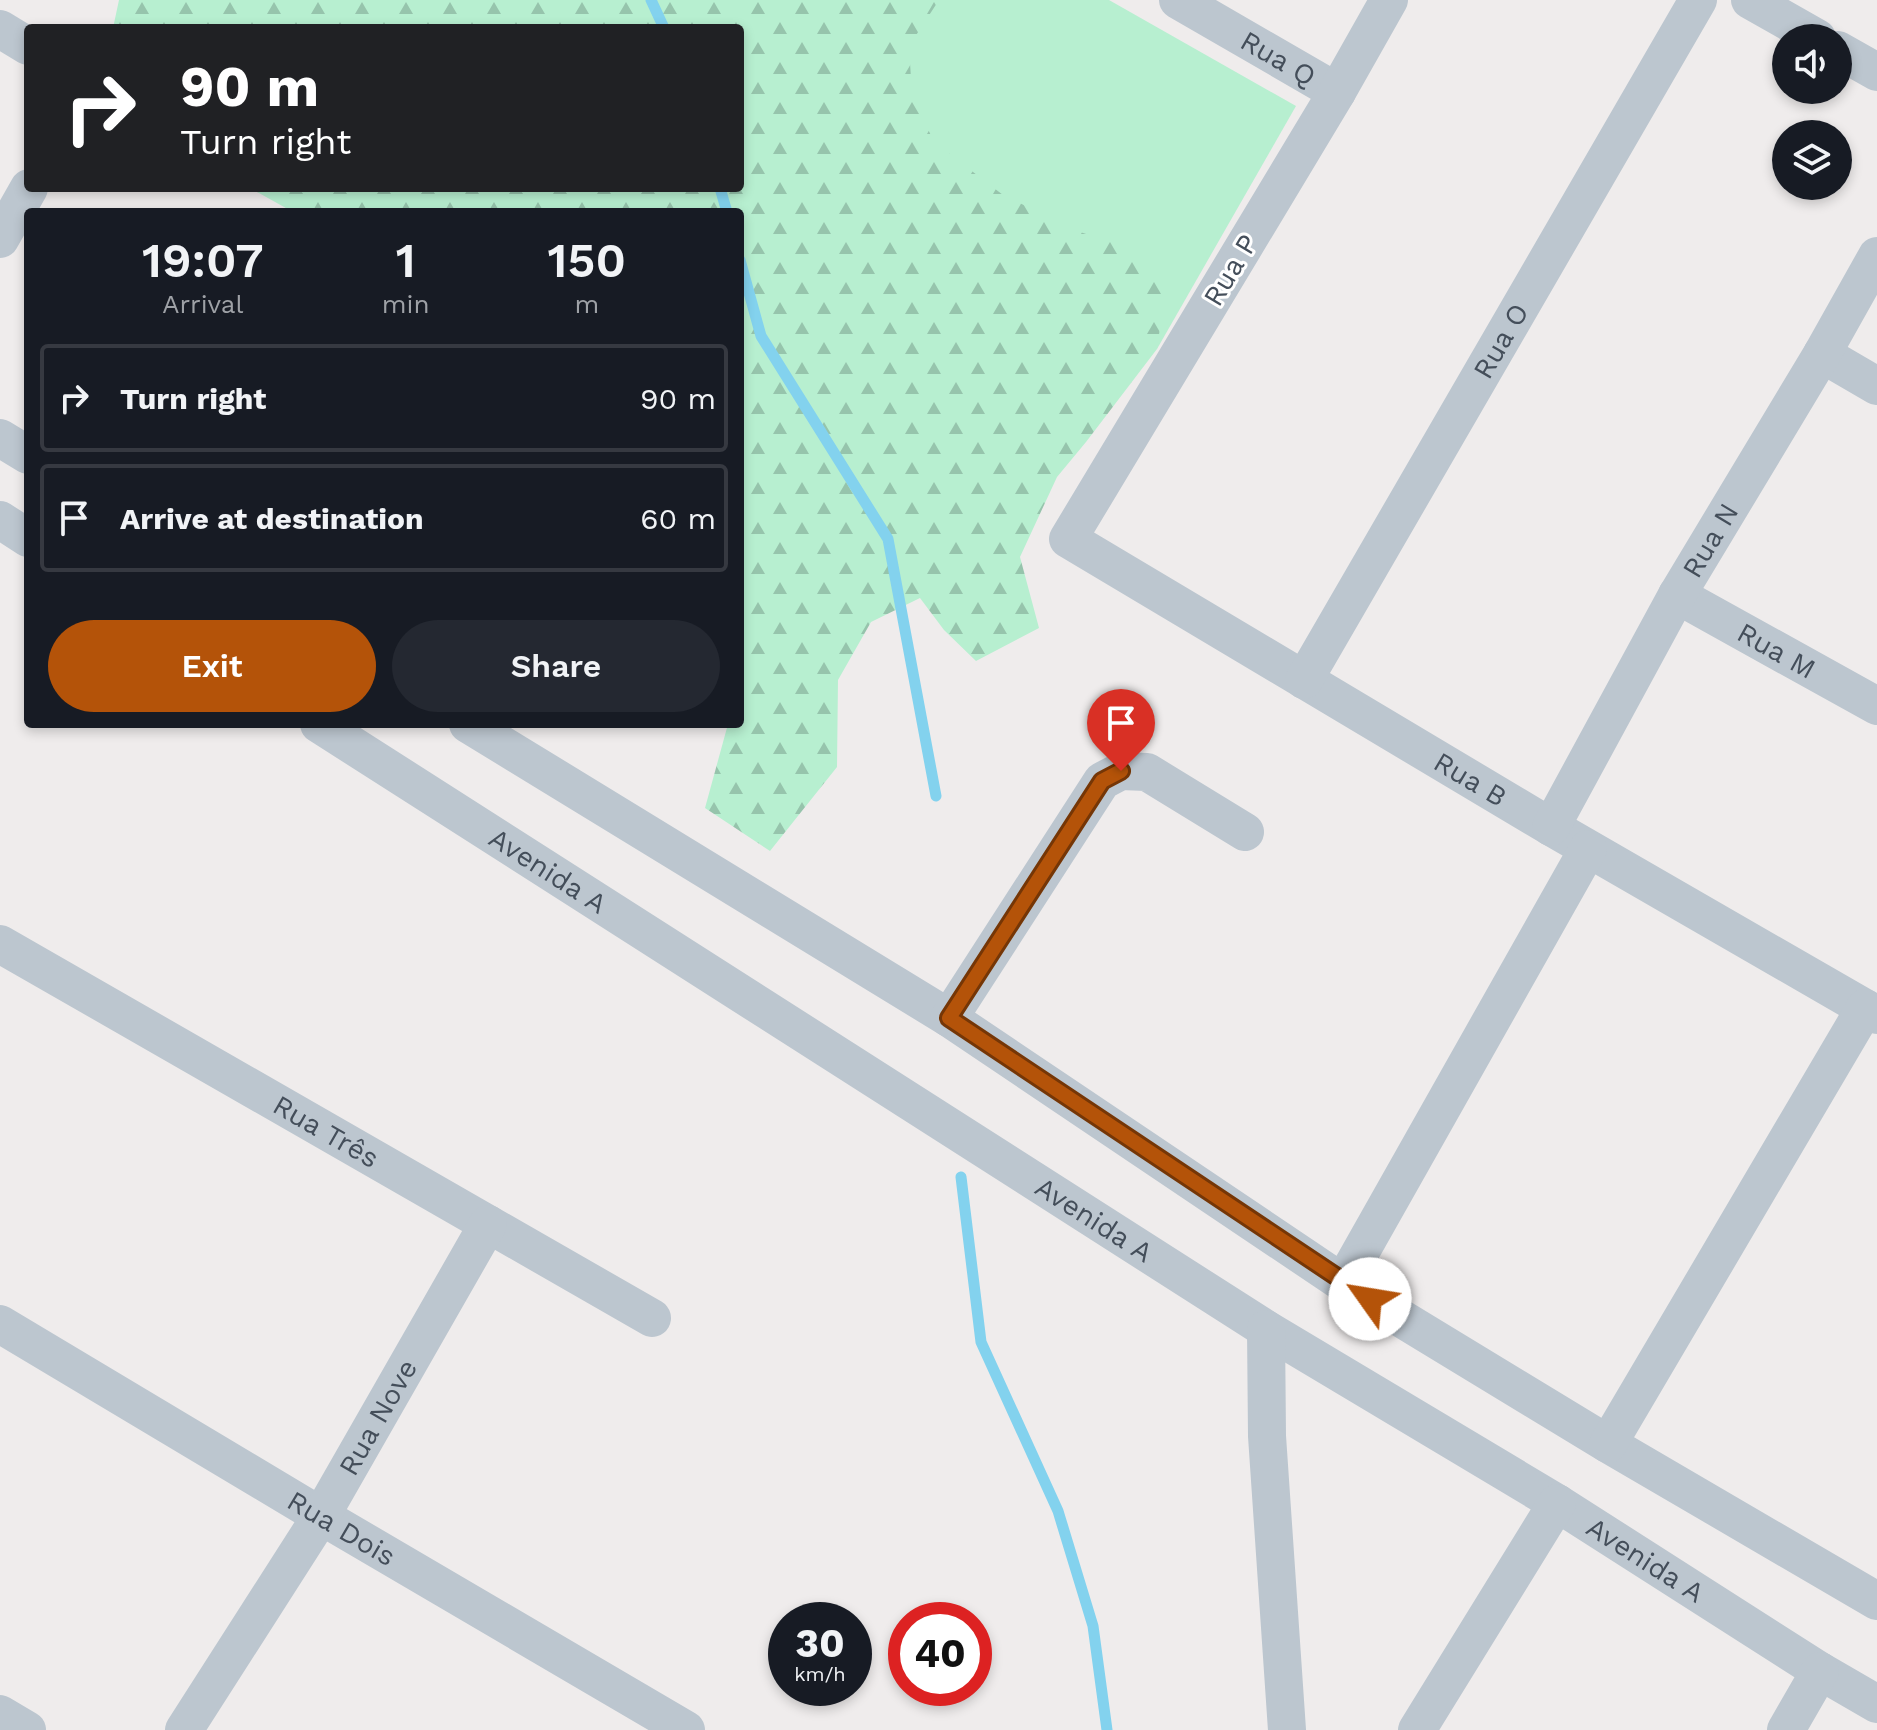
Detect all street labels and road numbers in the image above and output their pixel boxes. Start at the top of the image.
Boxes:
street label: Rua Q [1235,24,1322,93]
street label: Rua P [1196,229,1265,312]
street label: Rua O [1466,298,1536,385]
street label: Rua N [1675,497,1745,584]
street label: Rua M [1732,616,1821,686]
street label: Rua B [1428,745,1512,814]
street label: Avenida A [483,821,613,921]
street label: Rua Três [267,1088,385,1175]
street label: Avenida A [1029,1170,1159,1269]
street label: Rua Nove [332,1354,424,1481]
street label: Rua Dois [282,1484,401,1573]
street label: Avenida A [1581,1510,1710,1610]

